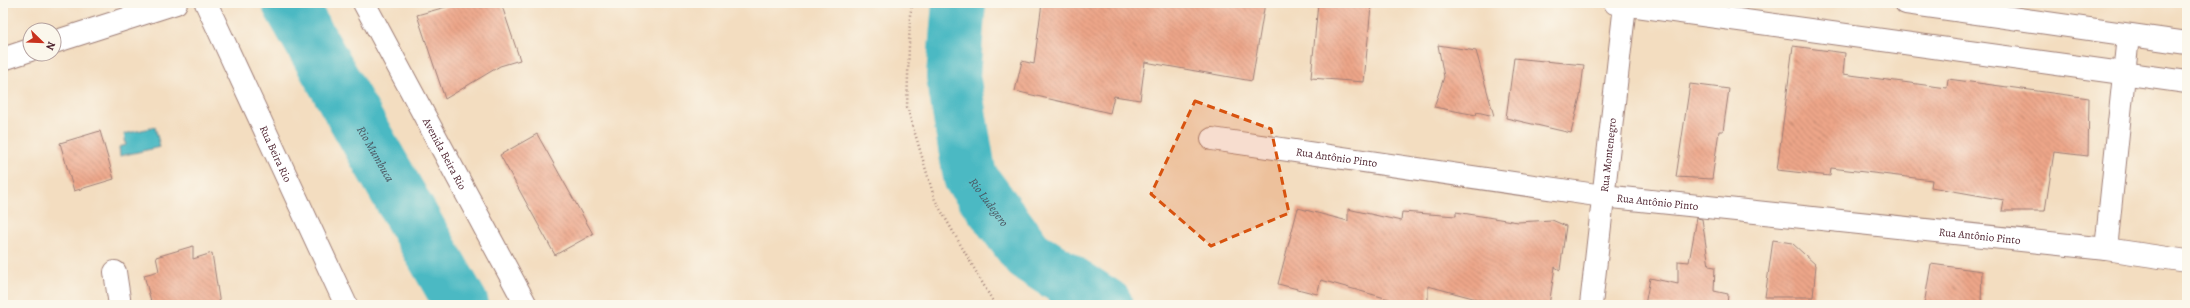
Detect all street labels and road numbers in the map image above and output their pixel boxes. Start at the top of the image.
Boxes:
street label: Avenida Beira Rio [419,114,470,193]
street label: Rua Montenegro [1596,116,1620,193]
street label: Rua Beira Rio [256,123,296,185]
street label: Rua Antônio Pinto [1295,144,1379,171]
street label: Rua Antônio Pinto [1616,190,1700,214]
street label: Rua Antônio Pinto [1938,224,2022,248]

